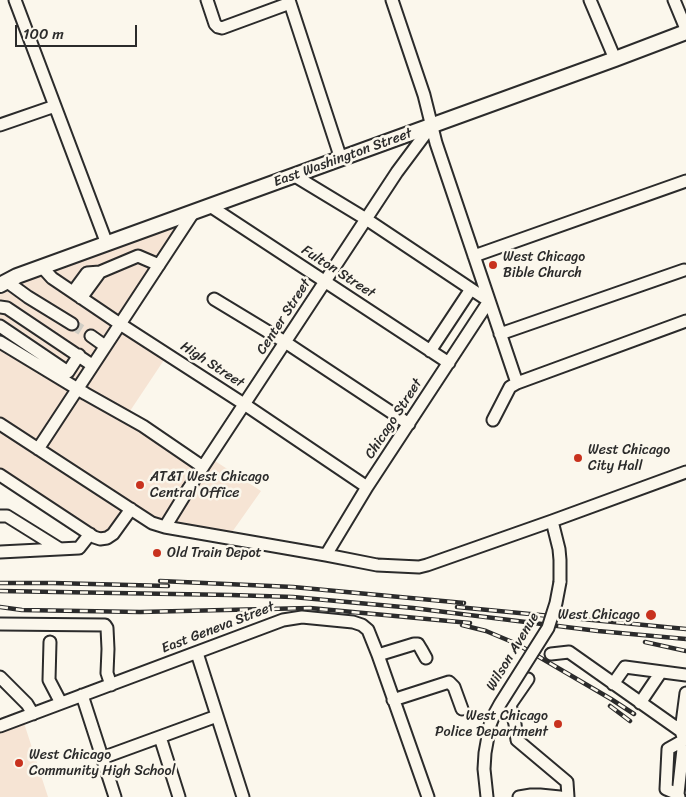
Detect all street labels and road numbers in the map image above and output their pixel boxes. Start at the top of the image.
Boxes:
street label: East Washington Street [271,125,415,191]
street label: Fulton Street [298,242,378,302]
street label: Center Street [253,276,315,358]
street label: High Street [177,338,247,392]
street label: Chicago Street [362,376,426,462]
street label: East Geneva Street [159,599,277,657]
street label: Wilson Avenue [483,610,543,694]

